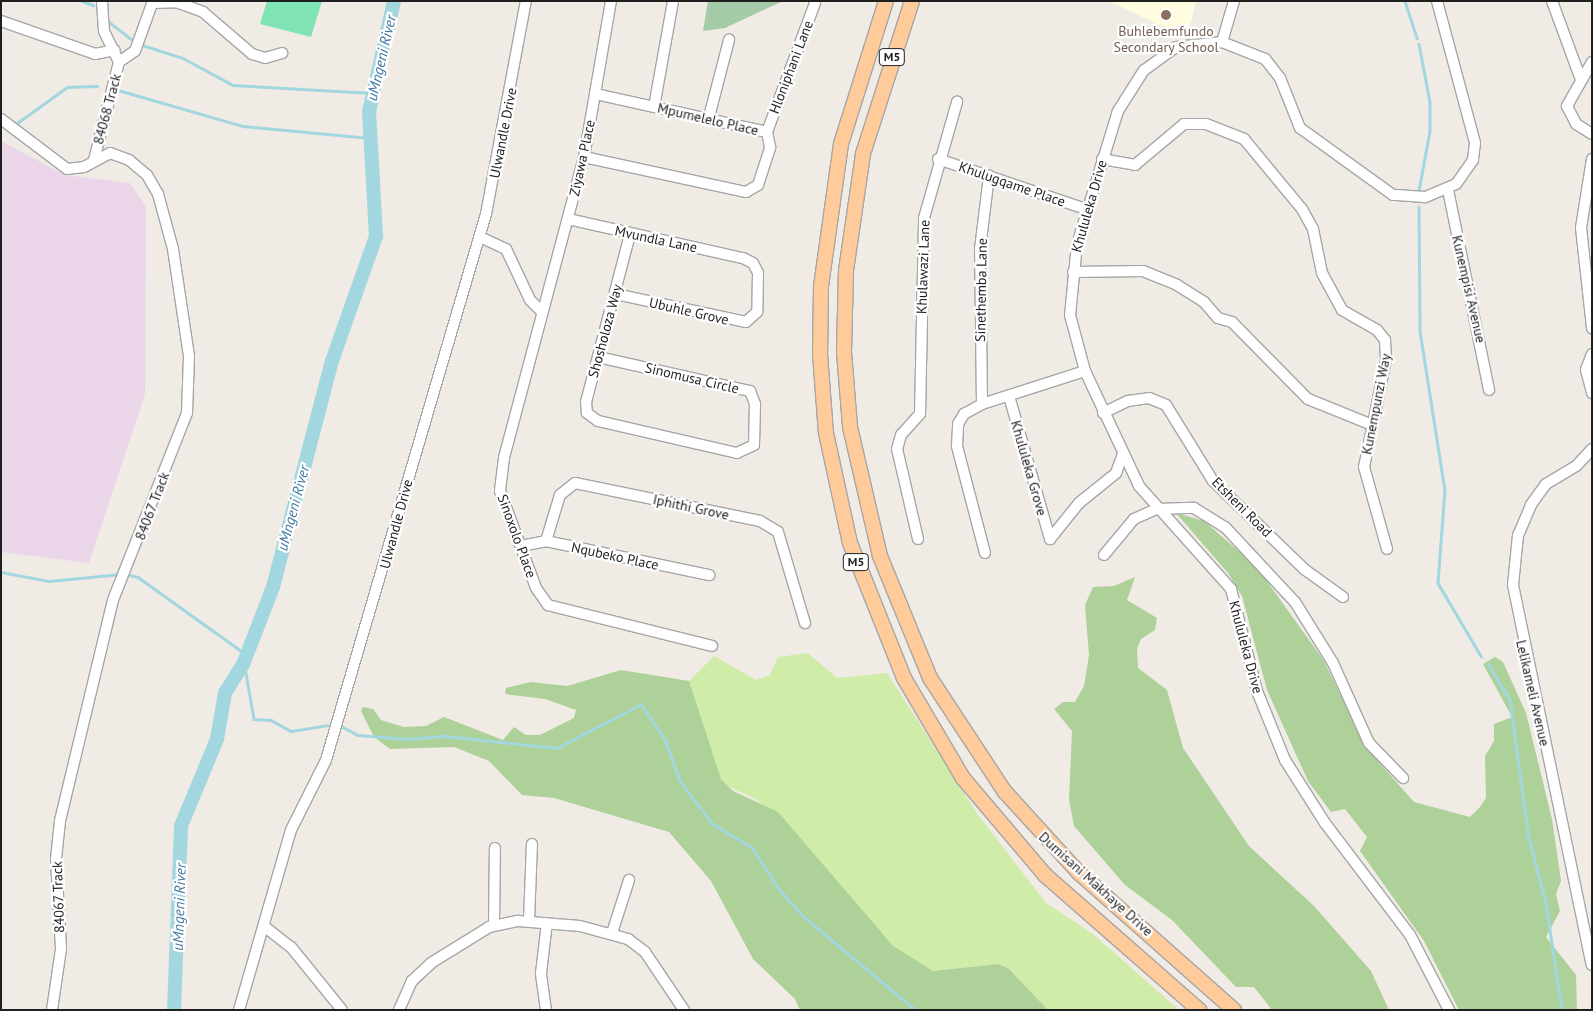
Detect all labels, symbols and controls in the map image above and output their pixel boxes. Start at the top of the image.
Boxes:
marker: Buhlebemfundo Secondary School [1160,9,1172,21]
water label: uMngeni River [362,13,400,103]
street label: Hloniphani Lane [766,18,816,116]
place label: Buhlebemfundo Secondary School [1113,23,1219,56]
road number: M5 [878,48,906,66]
street label: 84068 Track [89,72,125,146]
street label: Ulwandle Drive [486,86,520,180]
street label: Mpumelelo Place [656,99,760,139]
street label: Ziyawa Place [566,118,598,198]
street label: Khulugqame Place [957,158,1067,210]
street label: Khululeka Drive [1068,158,1110,254]
street label: Khulawazi Lane [913,220,933,314]
street label: Mvundla Lane [613,222,699,256]
street label: Kunempisi Avenue [1448,233,1490,345]
street label: Sinethemba Lane [972,238,990,342]
street label: Shosholoza Way [584,282,626,380]
street label: Ubuhle Grove [648,294,730,328]
street label: Kunempunzi Way [1358,352,1394,456]
street label: Sinomusa Circle [643,359,741,397]
street label: Khululeka Grove [1007,418,1051,518]
water label: uMngeni River [273,463,313,553]
street label: 84067 Track [131,469,173,543]
street label: Etsheni Road [1209,474,1275,540]
street label: Ulwandle Drive [376,477,416,571]
street label: Iphithi Grove [651,491,731,523]
street label: Sinoxolo Place [494,492,540,580]
street label: Nqubeko Place [570,539,660,573]
road number: M5 [842,552,870,572]
street label: Khululeka Drive [1226,599,1266,695]
street label: Lelikameli Avenue [1513,638,1553,748]
street label: Dumisani Makhaye Drive [1035,828,1157,940]
street label: 84067 Track [48,860,68,934]
water label: uMngeni River [168,863,190,951]

